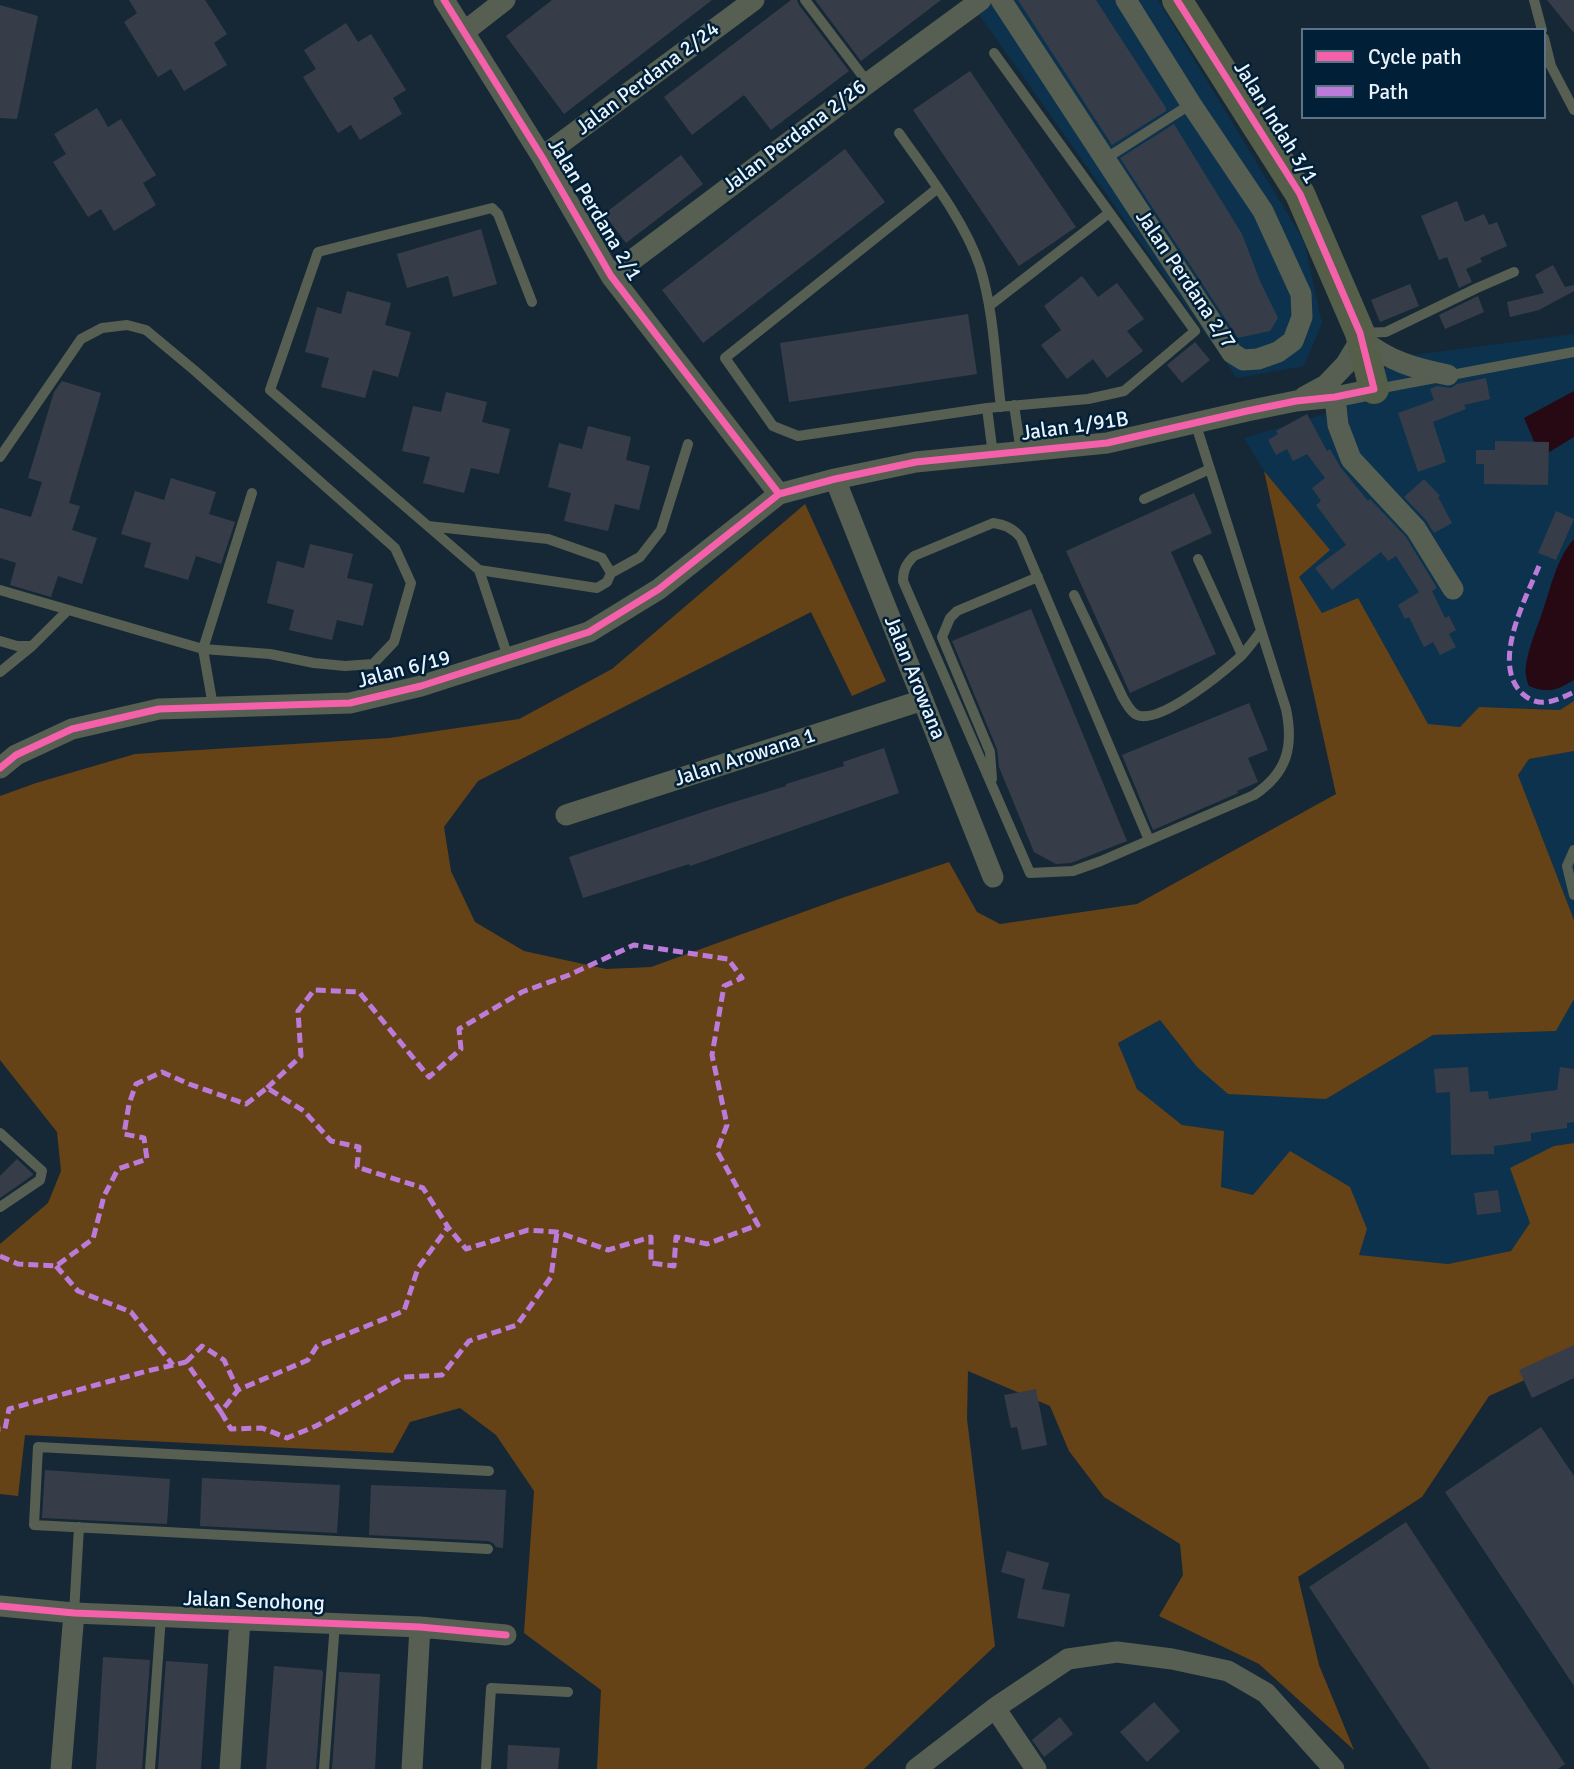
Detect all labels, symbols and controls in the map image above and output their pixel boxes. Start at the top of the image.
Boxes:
street label: Jalan Perdana 2/24 [571,17,725,141]
legend [1301,28,1546,119]
text: Cycle path [1368,44,1462,70]
street label: Jalan Indah 3/1 [1227,57,1323,189]
street label: Jalan Perdana 2/26 [718,75,872,199]
text: Path [1368,79,1409,105]
street label: Jalan Perdana 2/1 [542,134,646,286]
street label: Jalan Perdana 2/7 [1129,206,1241,354]
street label: Jalan 1/91B [1020,407,1130,447]
street label: Jalan Arowana [878,613,950,743]
street label: Jalan 6/19 [355,645,453,695]
street label: Jalan Arowana 1 [671,723,819,793]
street label: Jalan Senohong [183,1587,325,1617]

